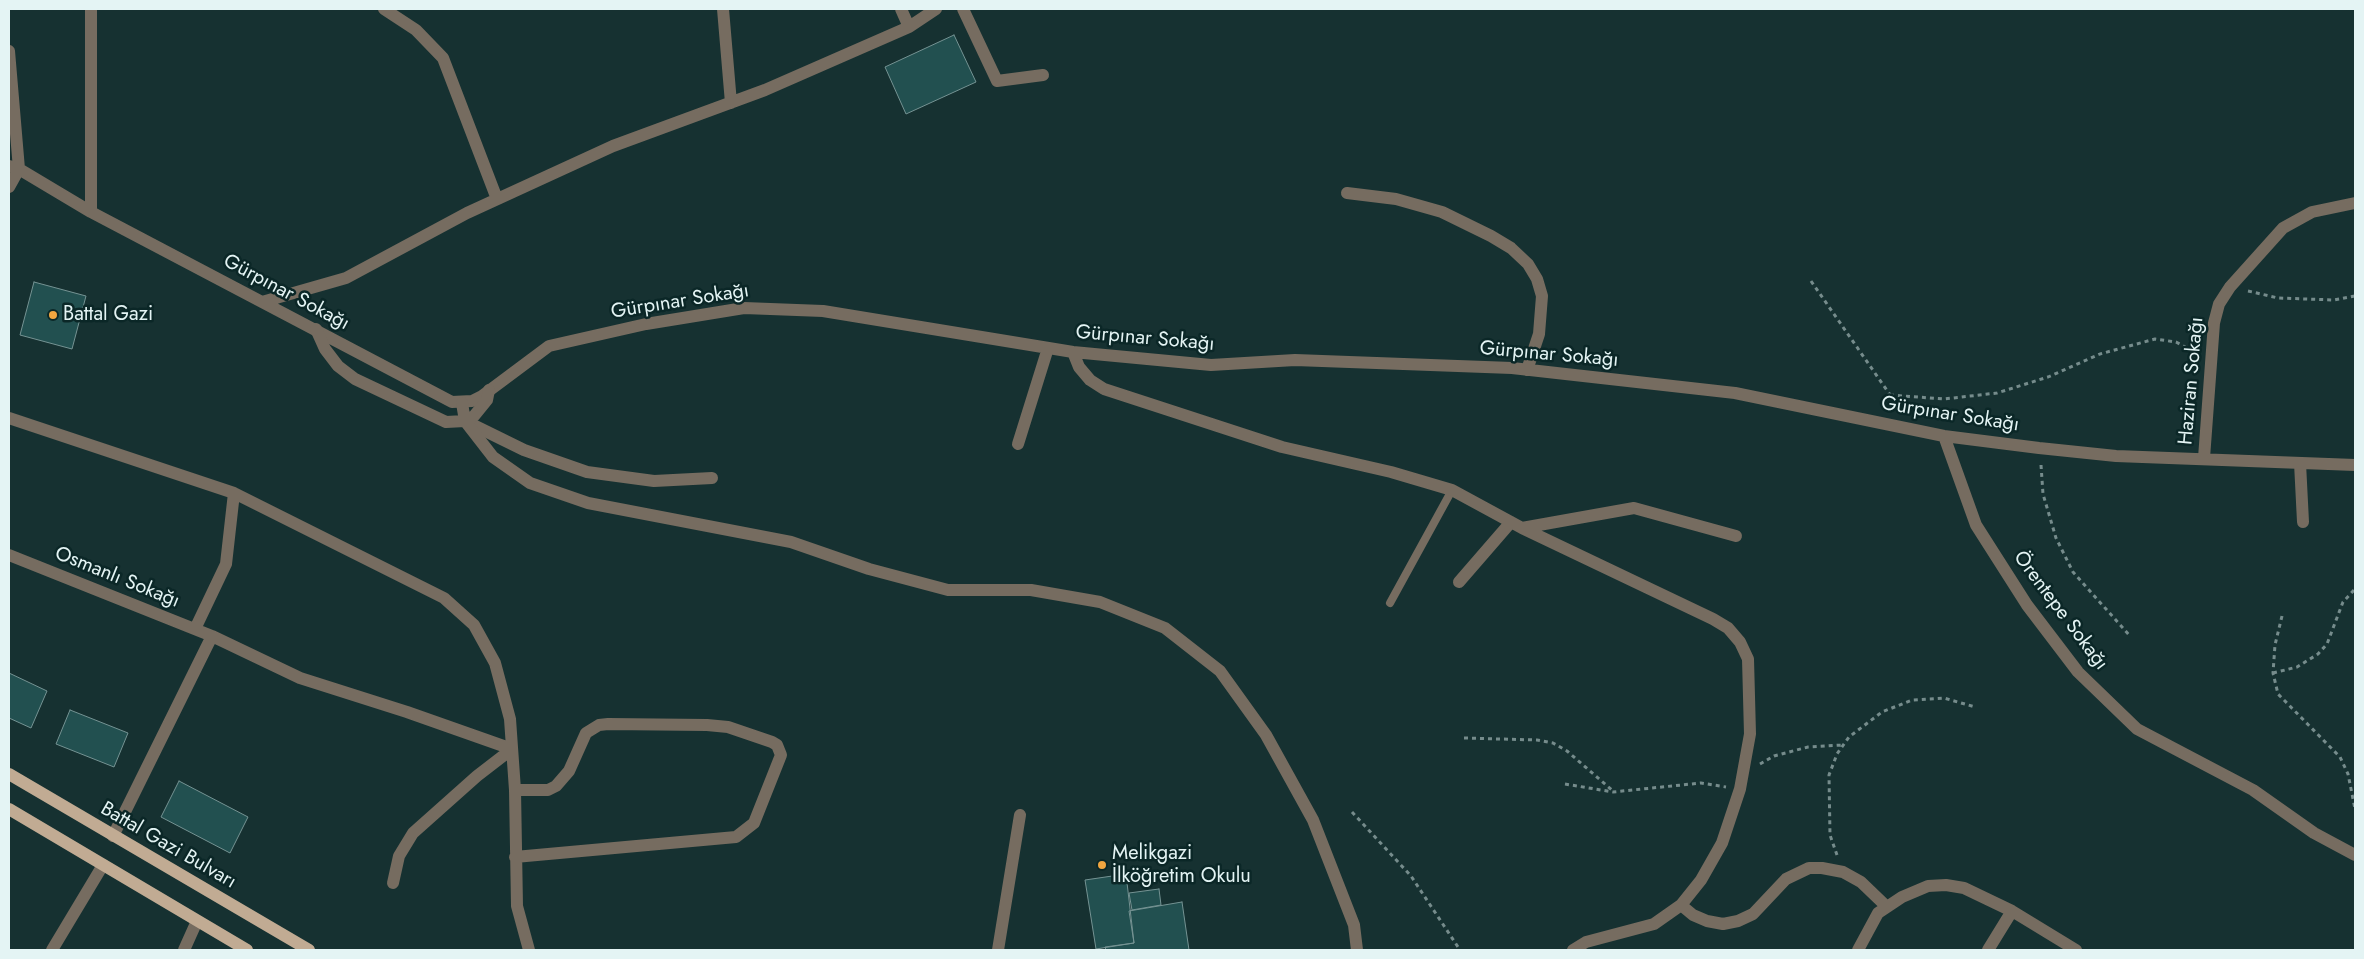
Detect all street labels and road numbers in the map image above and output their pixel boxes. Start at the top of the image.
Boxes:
street label: Gürpınar Sokağı [219,250,353,336]
street label: Gürpınar Sokağı [609,279,751,325]
street label: Haziran Sokağı [2174,316,2210,446]
street label: Gürpınar Sokağı [1075,321,1215,357]
street label: Gürpınar Sokağı [1479,337,1619,373]
street label: Gürpınar Sokağı [1879,392,2021,438]
street label: Osmanlı Sokağı [51,542,183,614]
street label: Örentepe Sokağı [2007,547,2113,675]
street label: Battal Gazi Bulvarı [96,797,240,895]

